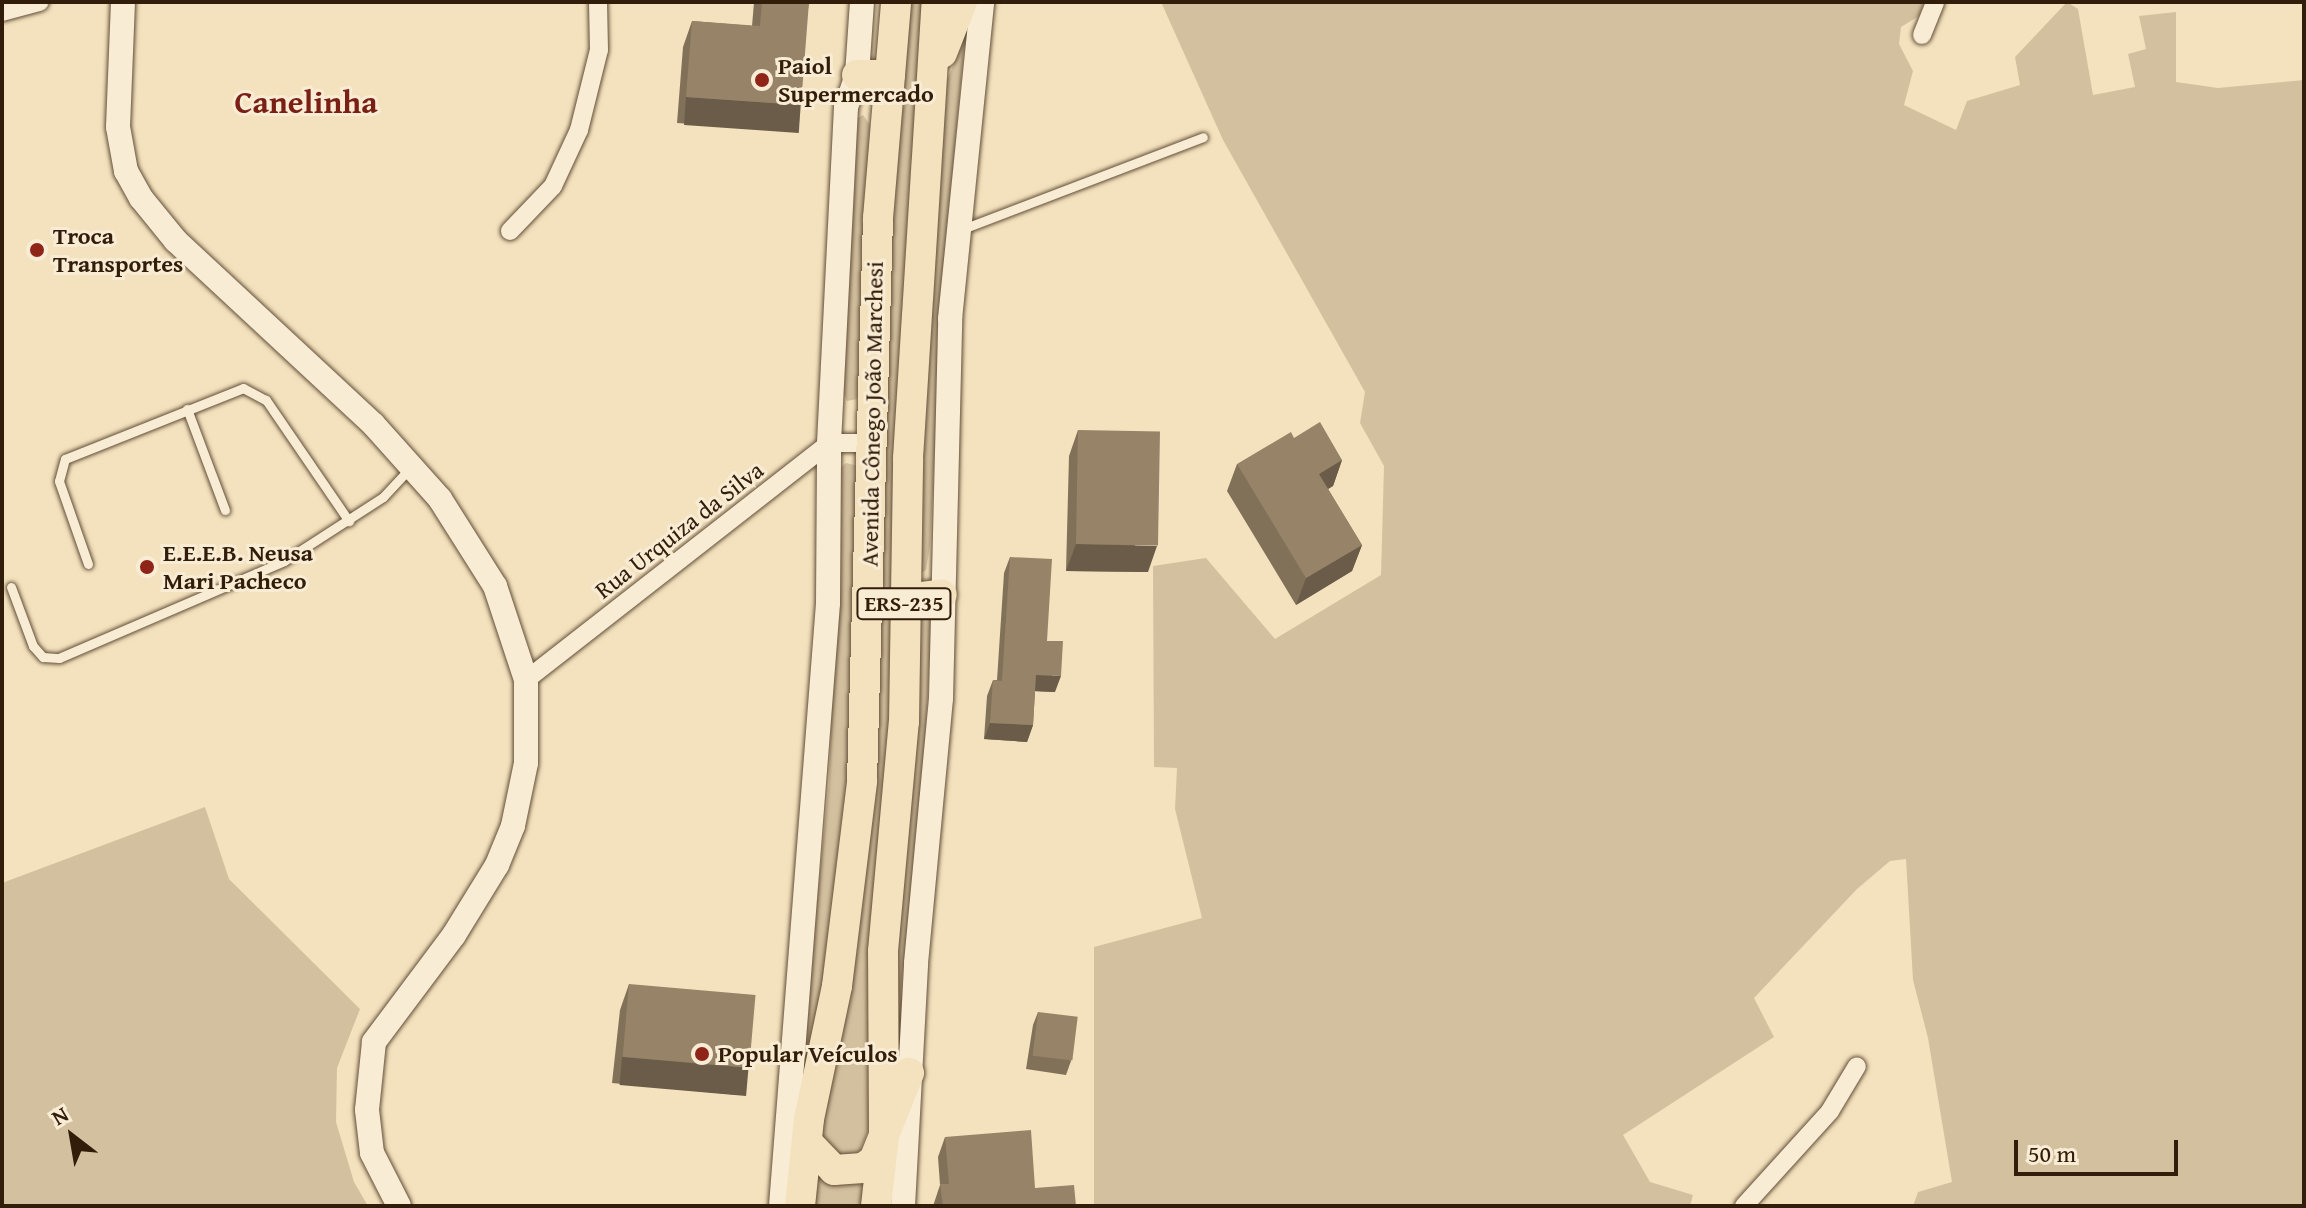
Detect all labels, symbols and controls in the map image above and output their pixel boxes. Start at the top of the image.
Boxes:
place label: Paiol Supermercado [778,52,934,108]
marker: Paiol Supermercado [753,71,771,89]
district label: Canelinha [234,83,378,121]
place label: Troca Transportes [53,222,183,278]
marker: Troca Transportes [28,241,46,259]
street label: Avenida Cônego João Marchesi [855,261,889,567]
street label: Rua Urquiza da Silva [589,455,769,605]
place label: E.E.E.B. Neusa Mari Pacheco [163,539,313,595]
marker: E.E.E.B. Neusa Mari Pacheco [138,558,156,576]
road number: ERS-235 [856,586,952,622]
place label: Popular Veículos [718,1040,897,1068]
marker: Popular Veículos [693,1045,711,1063]
north arrow [32,1096,112,1176]
text: N [45,1098,74,1133]
scale bar [2018,1124,2182,1174]
text: 50 m [2028,1136,2076,1171]

